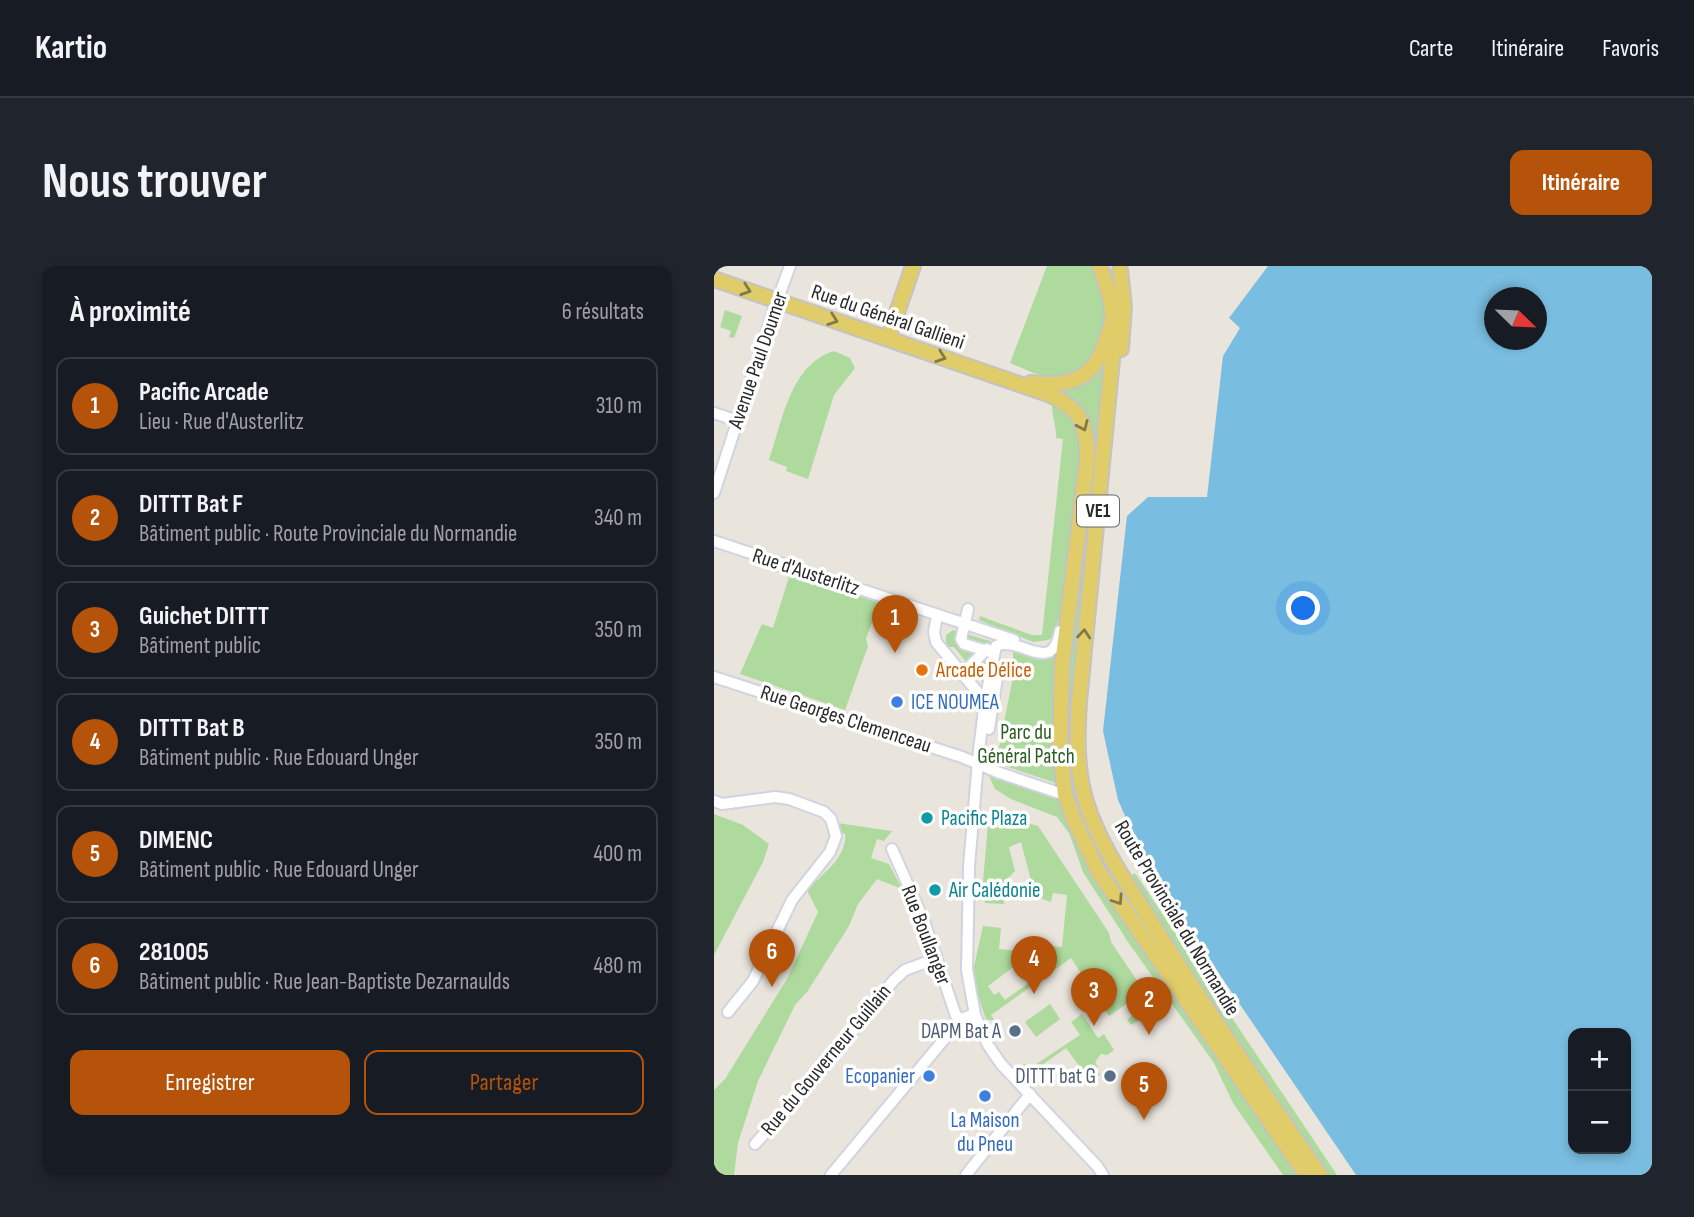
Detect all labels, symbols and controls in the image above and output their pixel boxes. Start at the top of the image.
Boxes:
text: Kartio [35,28,107,68]
text: Carte [1409,34,1453,63]
text: Itinéraire [1491,34,1564,63]
text: Favoris [1602,34,1659,63]
button: Itinéraire [1510,150,1652,215]
text: Nous trouver [42,153,267,212]
street label: Rue du Général Gallieni [808,279,968,355]
one-way arrow [739,282,751,296]
north arrow [1484,287,1547,350]
street label: Avenue Paul Doumer [723,288,793,433]
text: À proximité [70,294,191,330]
text: 6 résultats [562,298,644,326]
one-way arrow [826,312,838,326]
one-way arrow [935,349,947,363]
text: Pacific Arcade [139,377,269,408]
text: 1 [90,392,100,420]
text: 310 m [596,392,642,420]
text: Lieu · Rue d'Austerlitz [139,408,304,436]
one-way arrow [1074,419,1088,431]
text: DITTT Bat F [139,489,243,520]
road number: VE1 [1077,496,1119,526]
text: 2 [90,504,100,532]
text: 340 m [594,504,642,532]
text: Bâtiment public · Route Provinciale du Normandie [139,520,517,548]
street label: Rue d'Austerlitz [750,543,863,601]
your location [1286,591,1320,625]
pin: 1 [872,595,918,653]
text: Guichet DITTT [139,601,269,632]
text: 3 [90,616,100,644]
text: 350 m [594,616,642,644]
one-way arrow [1077,628,1092,640]
text: Bâtiment public [139,632,261,660]
place label: Arcade Délice [935,658,1032,683]
marker: Arcade Délice [914,662,930,678]
street label: Rue Georges Clemenceau [757,680,935,758]
place label: ICE NOUMEA [911,690,1000,715]
marker: ICE NOUMEA [889,694,905,710]
text: DITTT Bat B [139,713,245,744]
park label: Parc du Général Patch [977,720,1075,769]
text: 4 [90,728,100,756]
text: 350 m [594,728,642,756]
text: Bâtiment public · Rue Edouard Unger [139,744,419,772]
place label: Pacific Plaza [941,806,1027,831]
marker: Pacific Plaza [919,810,935,826]
street label: Route Provinciale du Normandie [1109,816,1245,1020]
text: DIMENC [139,825,213,856]
text: 5 [90,840,100,868]
text: 400 m [593,840,642,868]
text: Bâtiment public · Rue Edouard Unger [139,856,419,884]
place label: Air Calédonie [948,878,1040,903]
street label: Rue Boullanger [896,882,956,988]
marker: Air Calédonie [927,882,943,898]
one-way arrow [1110,892,1123,905]
pin: 6 [749,929,795,987]
pin: 4 [1011,936,1057,994]
text: 281005 [139,937,209,968]
text: 6 [90,952,100,980]
text: 480 m [594,952,642,980]
text: Bâtiment public · Rue Jean-Baptiste Dezarnaulds [139,968,510,996]
pin: 3 [1071,968,1117,1026]
pin: 2 [1126,977,1172,1035]
street label: Rue du Gouverneur Guillain [756,980,896,1140]
place label: DAPM Bat A [921,1019,1002,1044]
marker: DAPM Bat A [1007,1023,1023,1039]
map controls [1568,1028,1631,1154]
button: + [1568,1028,1631,1091]
button: Enregistrer [70,1050,350,1115]
button: Partager [364,1050,644,1115]
pin: 5 [1121,1062,1167,1120]
place label: Ecopanier [845,1064,915,1089]
place label: DITTT bat G [1015,1064,1096,1089]
marker: Ecopanier [921,1068,937,1084]
marker: DITTT bat G [1102,1068,1118,1084]
marker: La Maison du Pneu [977,1088,993,1104]
button: − [1568,1091,1631,1154]
place label: La Maison du Pneu [951,1108,1019,1157]

